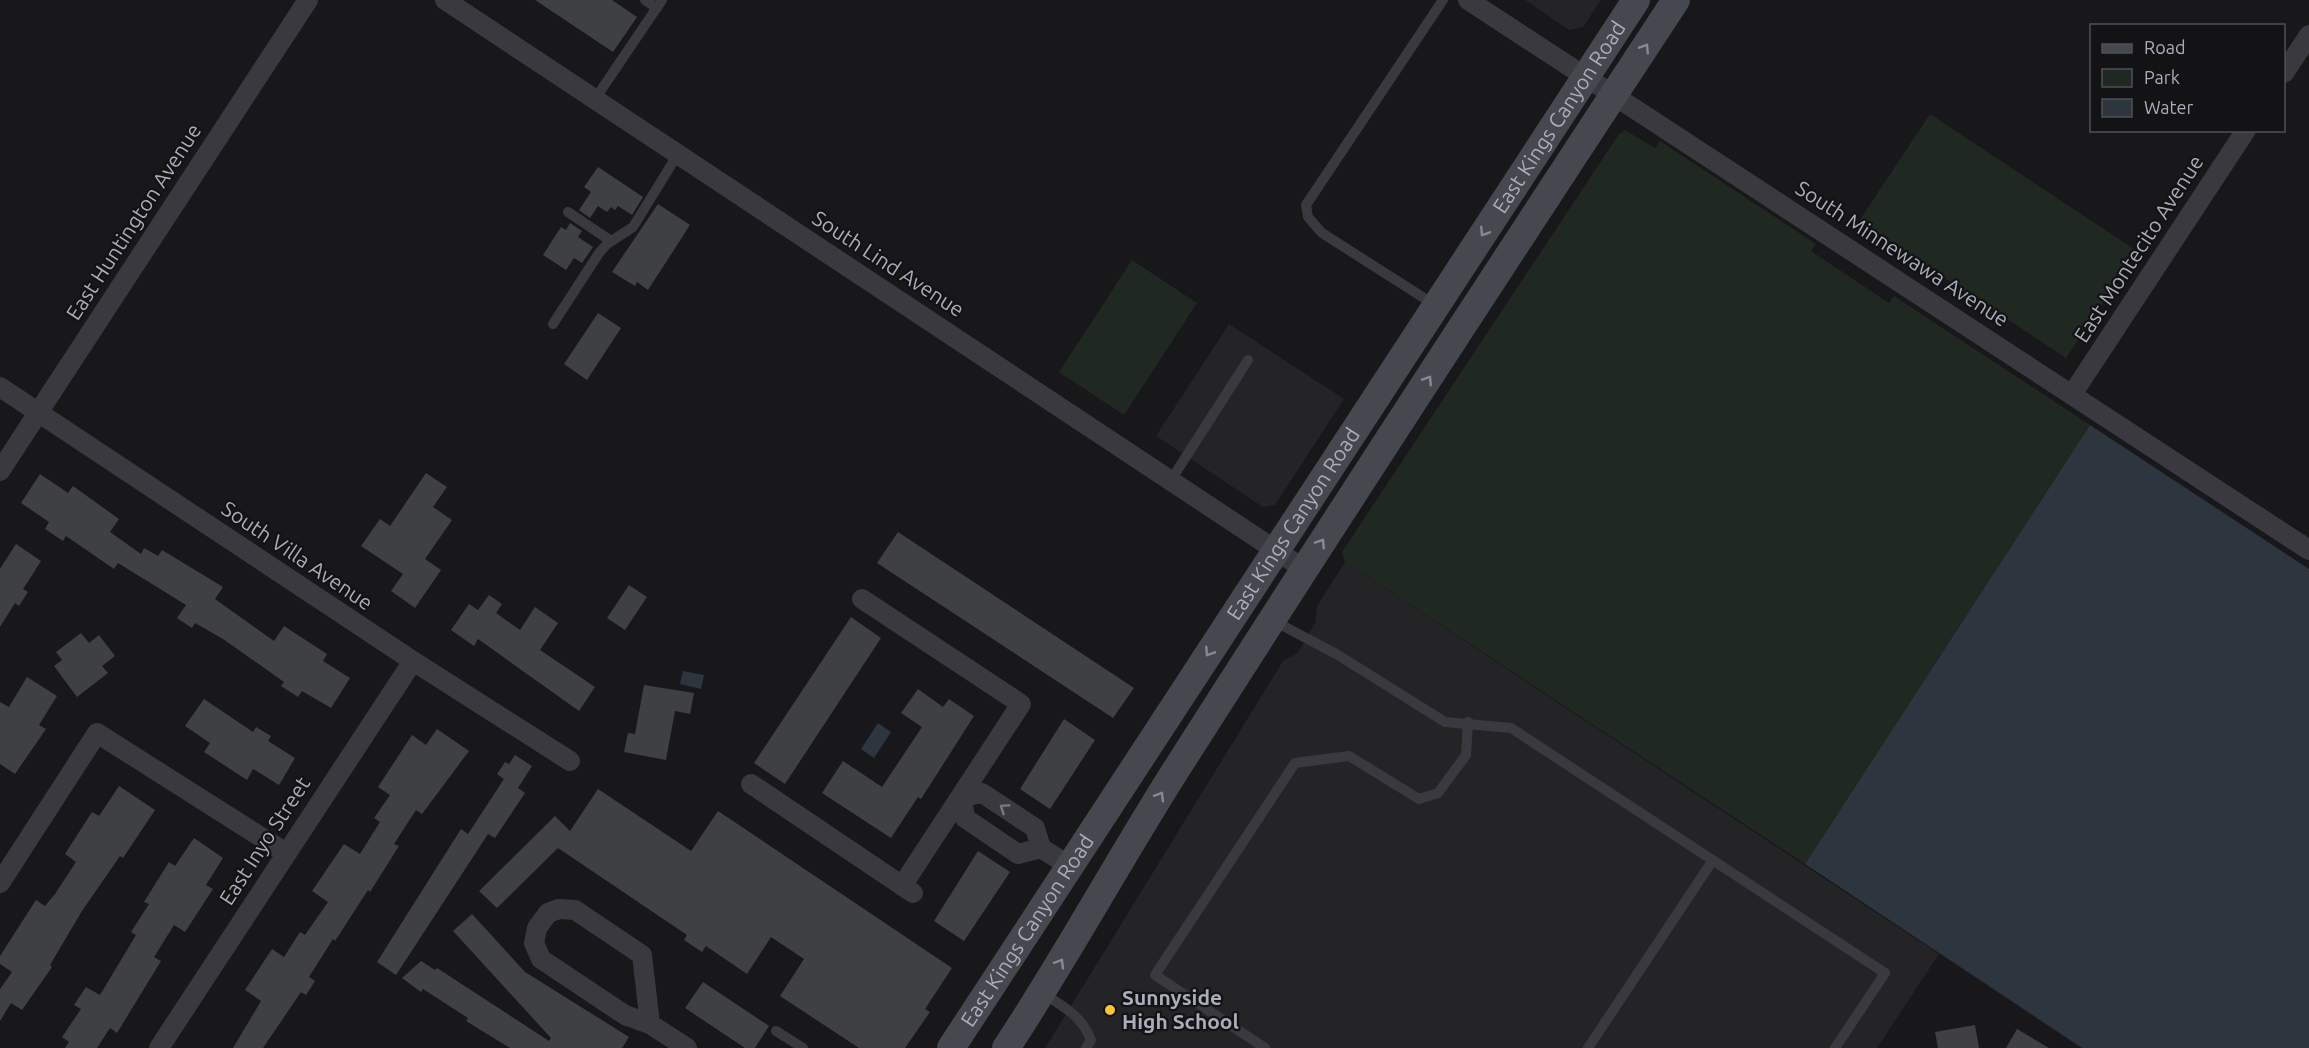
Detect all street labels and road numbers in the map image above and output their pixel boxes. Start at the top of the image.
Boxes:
street label: East Kings Canyon Road [1487,16,1630,217]
street label: East Huntington Avenue [61,119,206,324]
street label: East Montecito Avenue [2069,151,2208,346]
street label: South Minnewawa Avenue [1792,175,2013,331]
street label: South Lind Avenue [808,205,969,321]
street label: East Kings Canyon Road [1221,423,1364,624]
street label: South Villa Avenue [218,496,378,615]
street label: East Inyo Street [214,772,314,909]
street label: East Kings Canyon Road [955,830,1098,1031]

